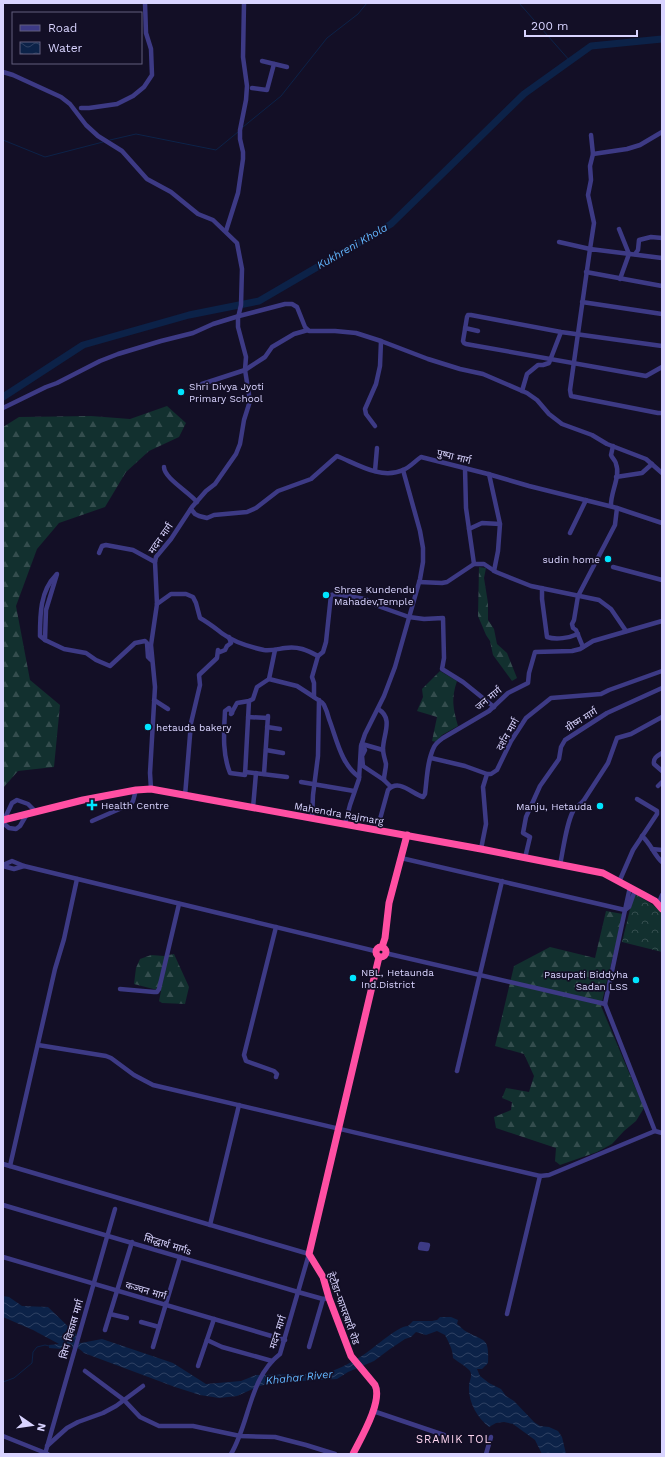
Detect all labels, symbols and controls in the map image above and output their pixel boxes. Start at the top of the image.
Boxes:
legend [12,12,142,64]
scale bar [525,12,637,38]
text: 200 m [531,19,568,33]
text: Road [48,21,77,35]
text: Water [48,41,83,55]
water label: Kukhreni Khola [315,221,390,272]
place label: Shri Divya Jyoti Primary School [189,381,264,404]
marker: Shri Divya Jyoti Primary School [176,387,186,397]
street label: पुष्पा मार्ग [435,447,473,467]
street label: मदन मार्ग [146,520,175,556]
place label: sudin home [543,554,600,565]
marker: sudin home [603,554,613,564]
place label: Shree Kundendu Mahadev,Temple [334,584,415,607]
marker: Shree Kundendu Mahadev,Temple [321,590,331,600]
street label: जन मार्ग [473,684,504,712]
street label: ग्रीष्म मार्ग [564,705,600,733]
street label: दर्शन मार्ग [494,715,522,752]
marker: hetauda bakery [143,722,153,732]
place label: hetauda bakery [156,722,232,733]
marker: Health Centre [86,799,98,811]
place label: Health Centre [101,800,169,811]
street label: Mahendra Rajmarg [293,800,385,827]
place label: Manju, Hetauda [516,801,592,812]
marker: Manju, Hetauda [595,801,605,811]
place label: NBL, Hetaunda Ind.District [361,967,434,990]
place label: Pasupati Biddyha Sadan LSS [544,969,628,992]
marker: NBL, Hetaunda Ind.District [348,973,358,983]
marker: Pasupati Biddyha Sadan LSS [631,975,641,985]
street label: सिद्धार्थ मार्गs [143,1232,193,1257]
street label: हेटौडा-फापरबारी रोड [325,1270,362,1347]
street label: कञ्चन मार्ग [124,1279,169,1302]
street label: सिप विकास मार्ग [58,1297,85,1360]
street label: मदन मार्ग [267,1313,288,1350]
water label: Khahar River [265,1367,334,1387]
north arrow [12,1405,52,1445]
text: N [34,1422,49,1433]
district label: SRAMIK TOL [416,1433,492,1446]

